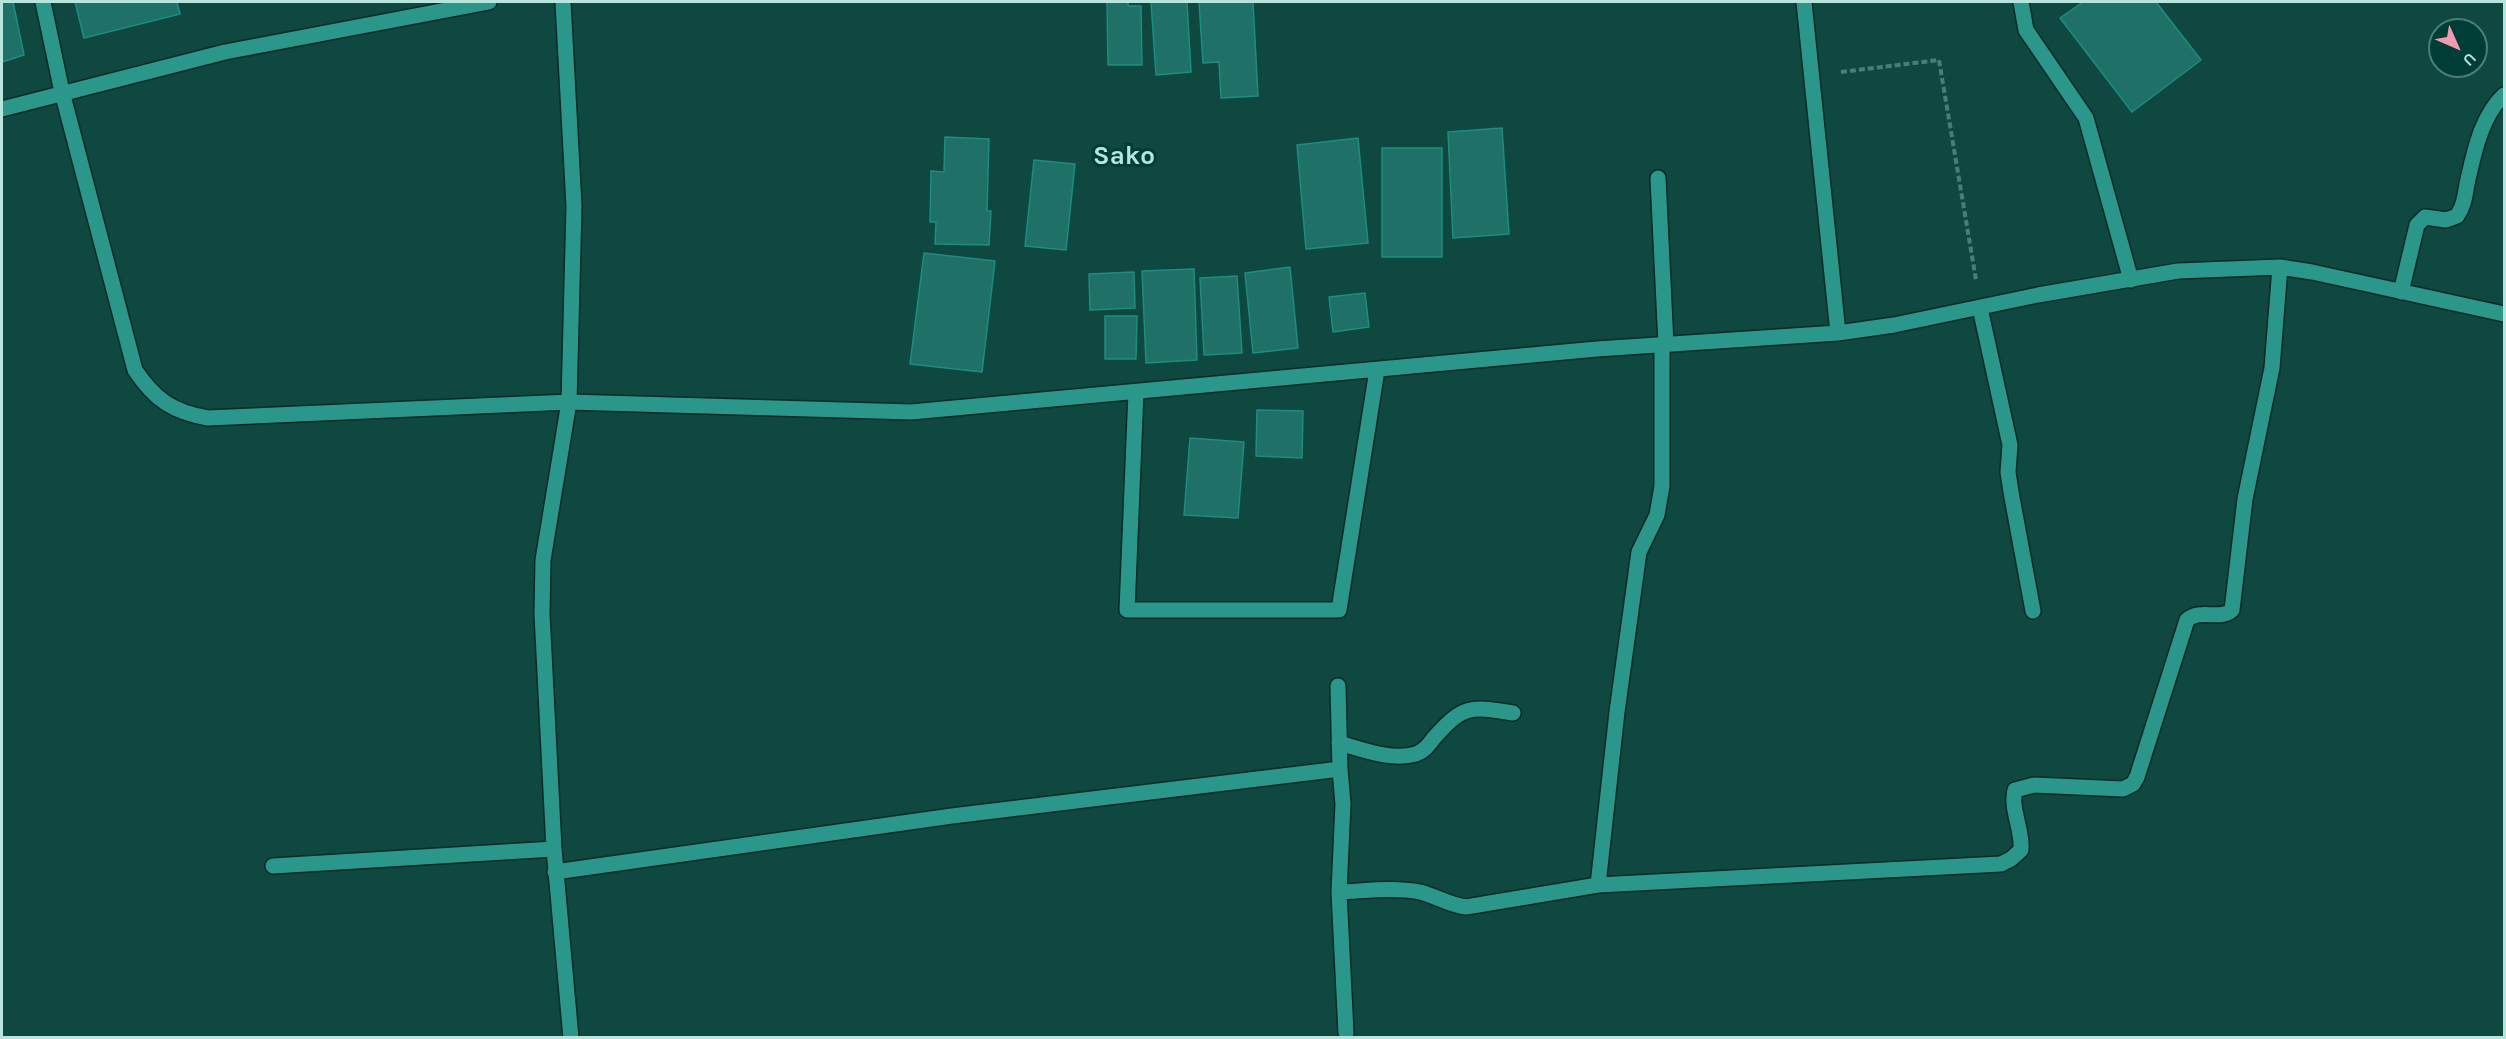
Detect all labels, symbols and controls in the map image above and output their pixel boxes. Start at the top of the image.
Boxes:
north arrow [2428,18,2488,78]
text: U [2459,49,2480,70]
district label: Sako [1093,141,1155,173]

